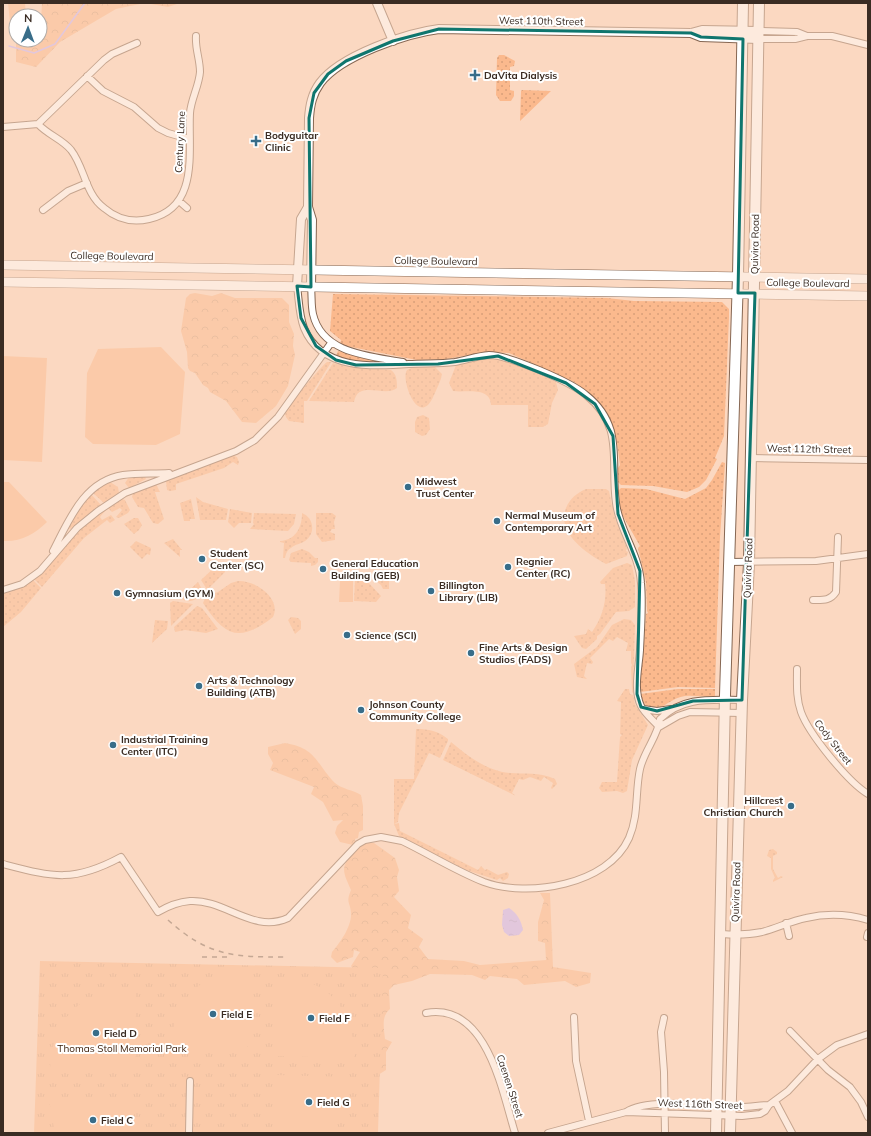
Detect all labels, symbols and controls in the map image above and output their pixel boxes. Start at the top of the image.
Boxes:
north arrow [8,8,48,48]
text: N [24,11,32,25]
street label: West 110th Street [499,14,584,28]
marker: DaVita Dialysis [469,69,481,81]
place label: DaVita Dialysis [484,69,557,82]
street label: Century Lane [172,111,188,173]
place label: Bodyguitar Clinic [265,129,318,154]
marker: Bodyguitar Clinic [250,135,262,147]
street label: Quivira Road [748,214,762,274]
street label: College Boulevard [70,249,154,263]
street label: College Boulevard [394,254,478,268]
street label: College Boulevard [766,276,850,290]
street label: West 112th Street [767,442,852,456]
place label: Midwest Trust Center [416,475,474,500]
marker: Midwest Trust Center [403,482,413,492]
place label: Nermal Museum of Contemporary Art [505,509,595,534]
marker: Nermal Museum of Contemporary Art [492,516,502,526]
street label: Quivira Road [740,538,756,598]
place label: Student Center (SC) [210,547,264,572]
marker: Student Center (SC) [197,554,207,564]
place label: Regnier Center (RC) [516,555,571,580]
place label: General Education Building (GEB) [331,557,418,582]
marker: Regnier Center (RC) [503,562,513,572]
marker: General Education Building (GEB) [318,564,328,574]
place label: Billington Library (LIB) [439,579,498,604]
marker: Billington Library (LIB) [426,586,436,596]
place label: Gymnasium (GYM) [125,587,214,600]
marker: Gymnasium (GYM) [112,588,122,598]
place label: Science (SCI) [355,629,417,642]
marker: Science (SCI) [342,630,352,640]
place label: Fine Arts & Design Studios (FADS) [479,641,567,666]
marker: Fine Arts & Design Studios (FADS) [466,648,476,658]
place label: Arts & Technology Building (ATB) [207,674,295,699]
marker: Arts & Technology Building (ATB) [194,681,204,691]
place label: Johnson County Community College [369,698,461,723]
marker: Johnson County Community College [356,705,366,715]
street label: Cody Street [811,717,855,768]
place label: Industrial Training Center (ITC) [121,733,208,758]
marker: Industrial Training Center (ITC) [108,740,118,750]
place label: Hillcrest Christian Church [703,794,783,819]
marker: Hillcrest Christian Church [786,801,796,811]
street label: Quivira Road [728,862,744,922]
place label: Field E [221,1008,252,1021]
marker: Field E [208,1009,218,1019]
place label: Field F [319,1012,350,1025]
marker: Field F [306,1013,316,1023]
place label: Field D [104,1027,137,1040]
marker: Field D [91,1028,101,1038]
park label: Thomas Stoll Memorial Park [57,1042,187,1055]
street label: Caenen Street [494,1053,526,1120]
place label: Field G [317,1096,350,1109]
street label: West 116th Street [657,1096,743,1112]
marker: Field G [304,1097,314,1107]
place label: Field C [101,1114,133,1127]
marker: Field C [88,1115,98,1125]

